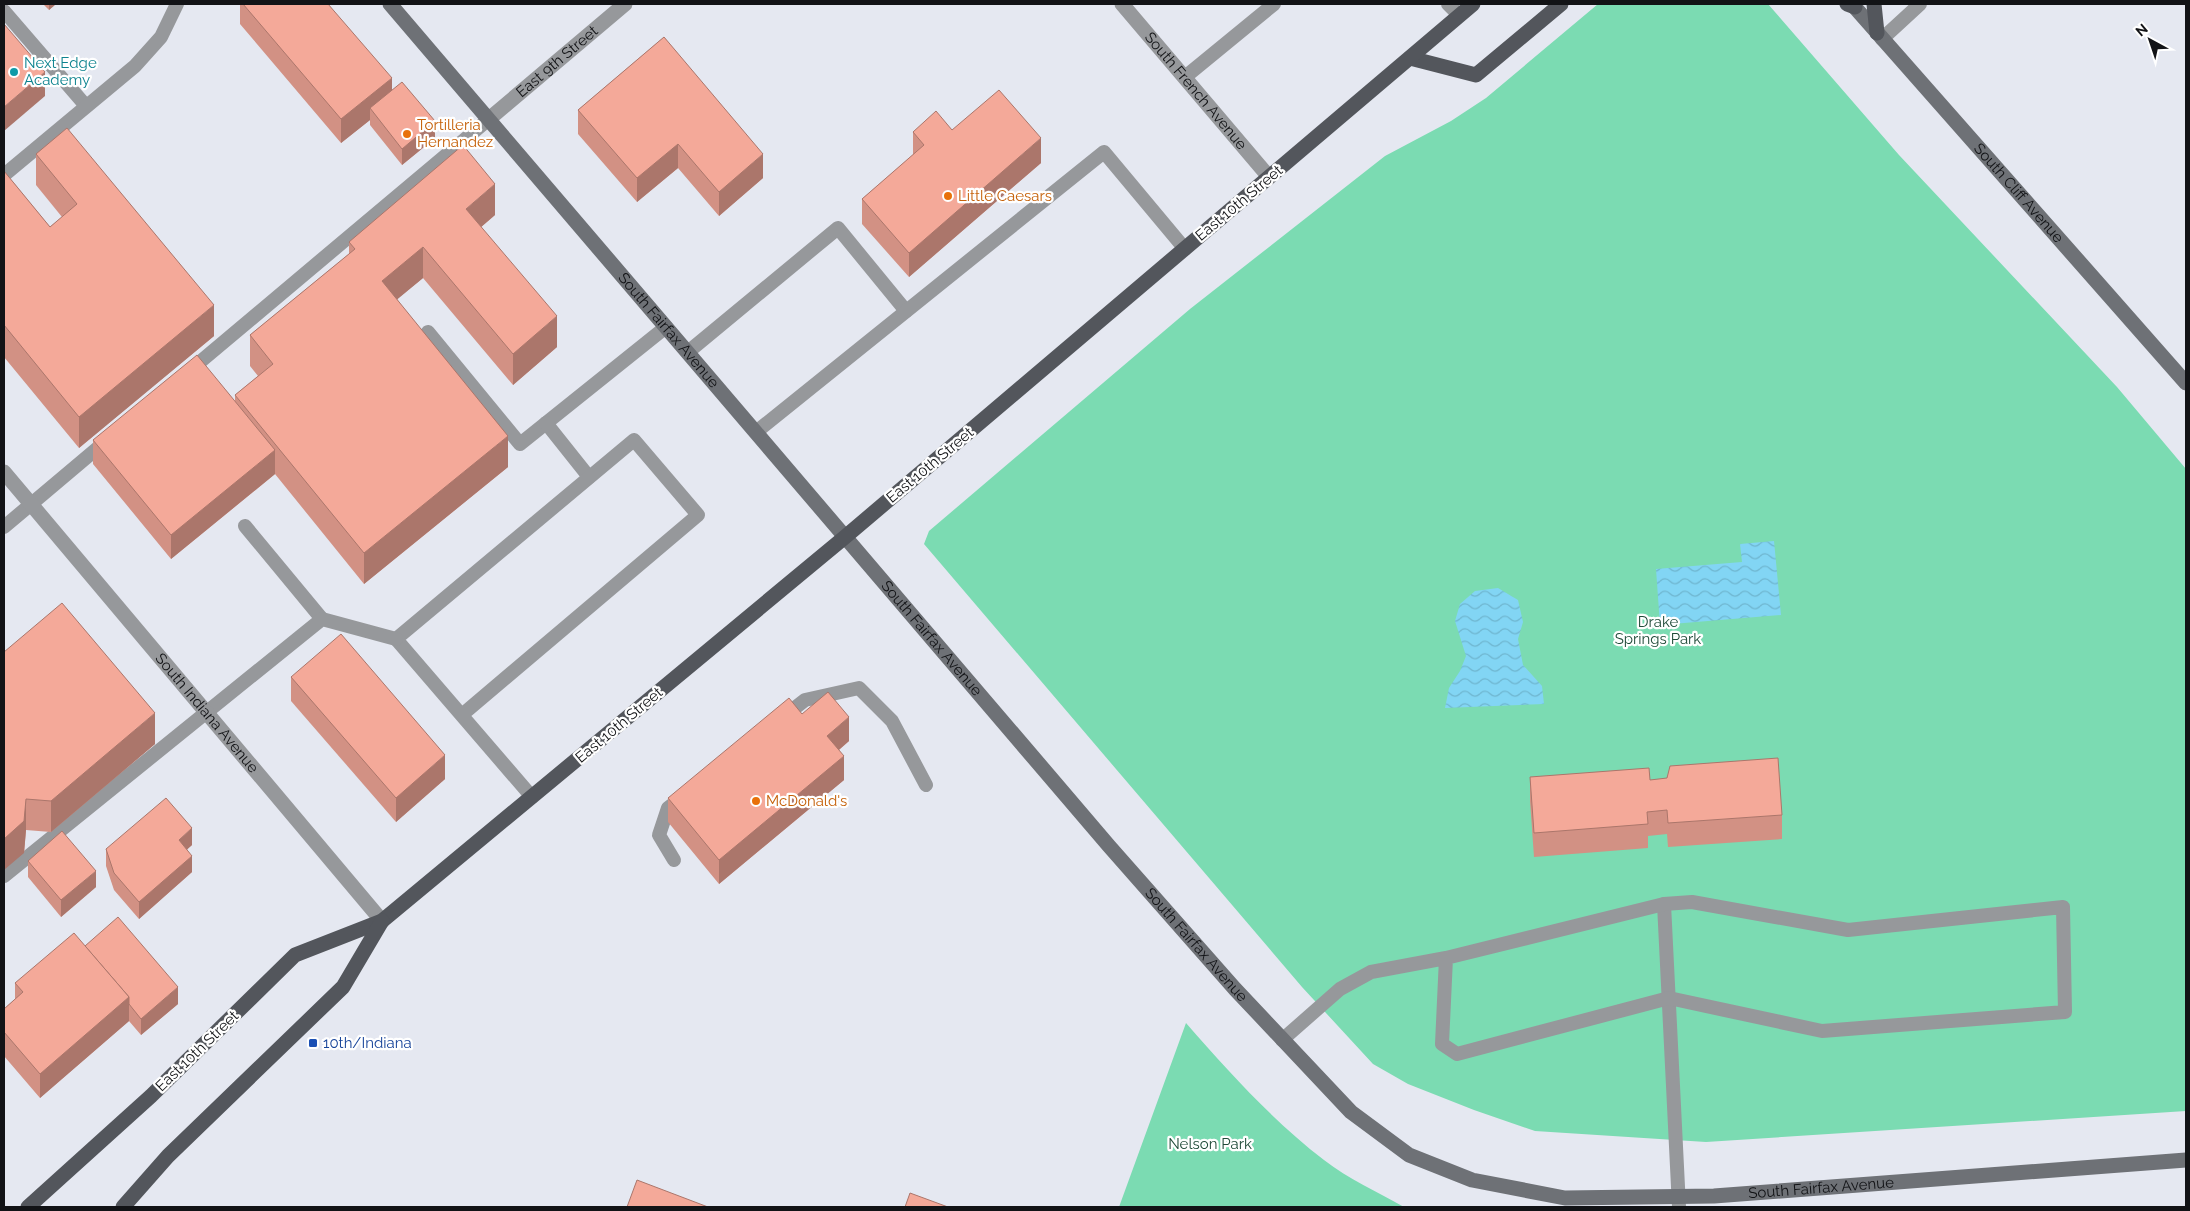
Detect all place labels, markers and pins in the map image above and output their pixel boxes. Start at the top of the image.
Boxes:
place label: Next Edge Academy [24,54,97,89]
marker: Next Edge Academy [8,66,20,78]
place label: Tortilleria Hernandez [417,116,493,151]
marker: Tortilleria Hernandez [401,128,413,140]
place label: Little Caesars [958,187,1052,205]
marker: Little Caesars [942,190,954,202]
place label: McDonald's [766,792,847,810]
marker: McDonald's [750,795,762,807]
place label: 10th/Indiana [323,1034,412,1052]
marker: 10th/Indiana [307,1037,319,1049]

